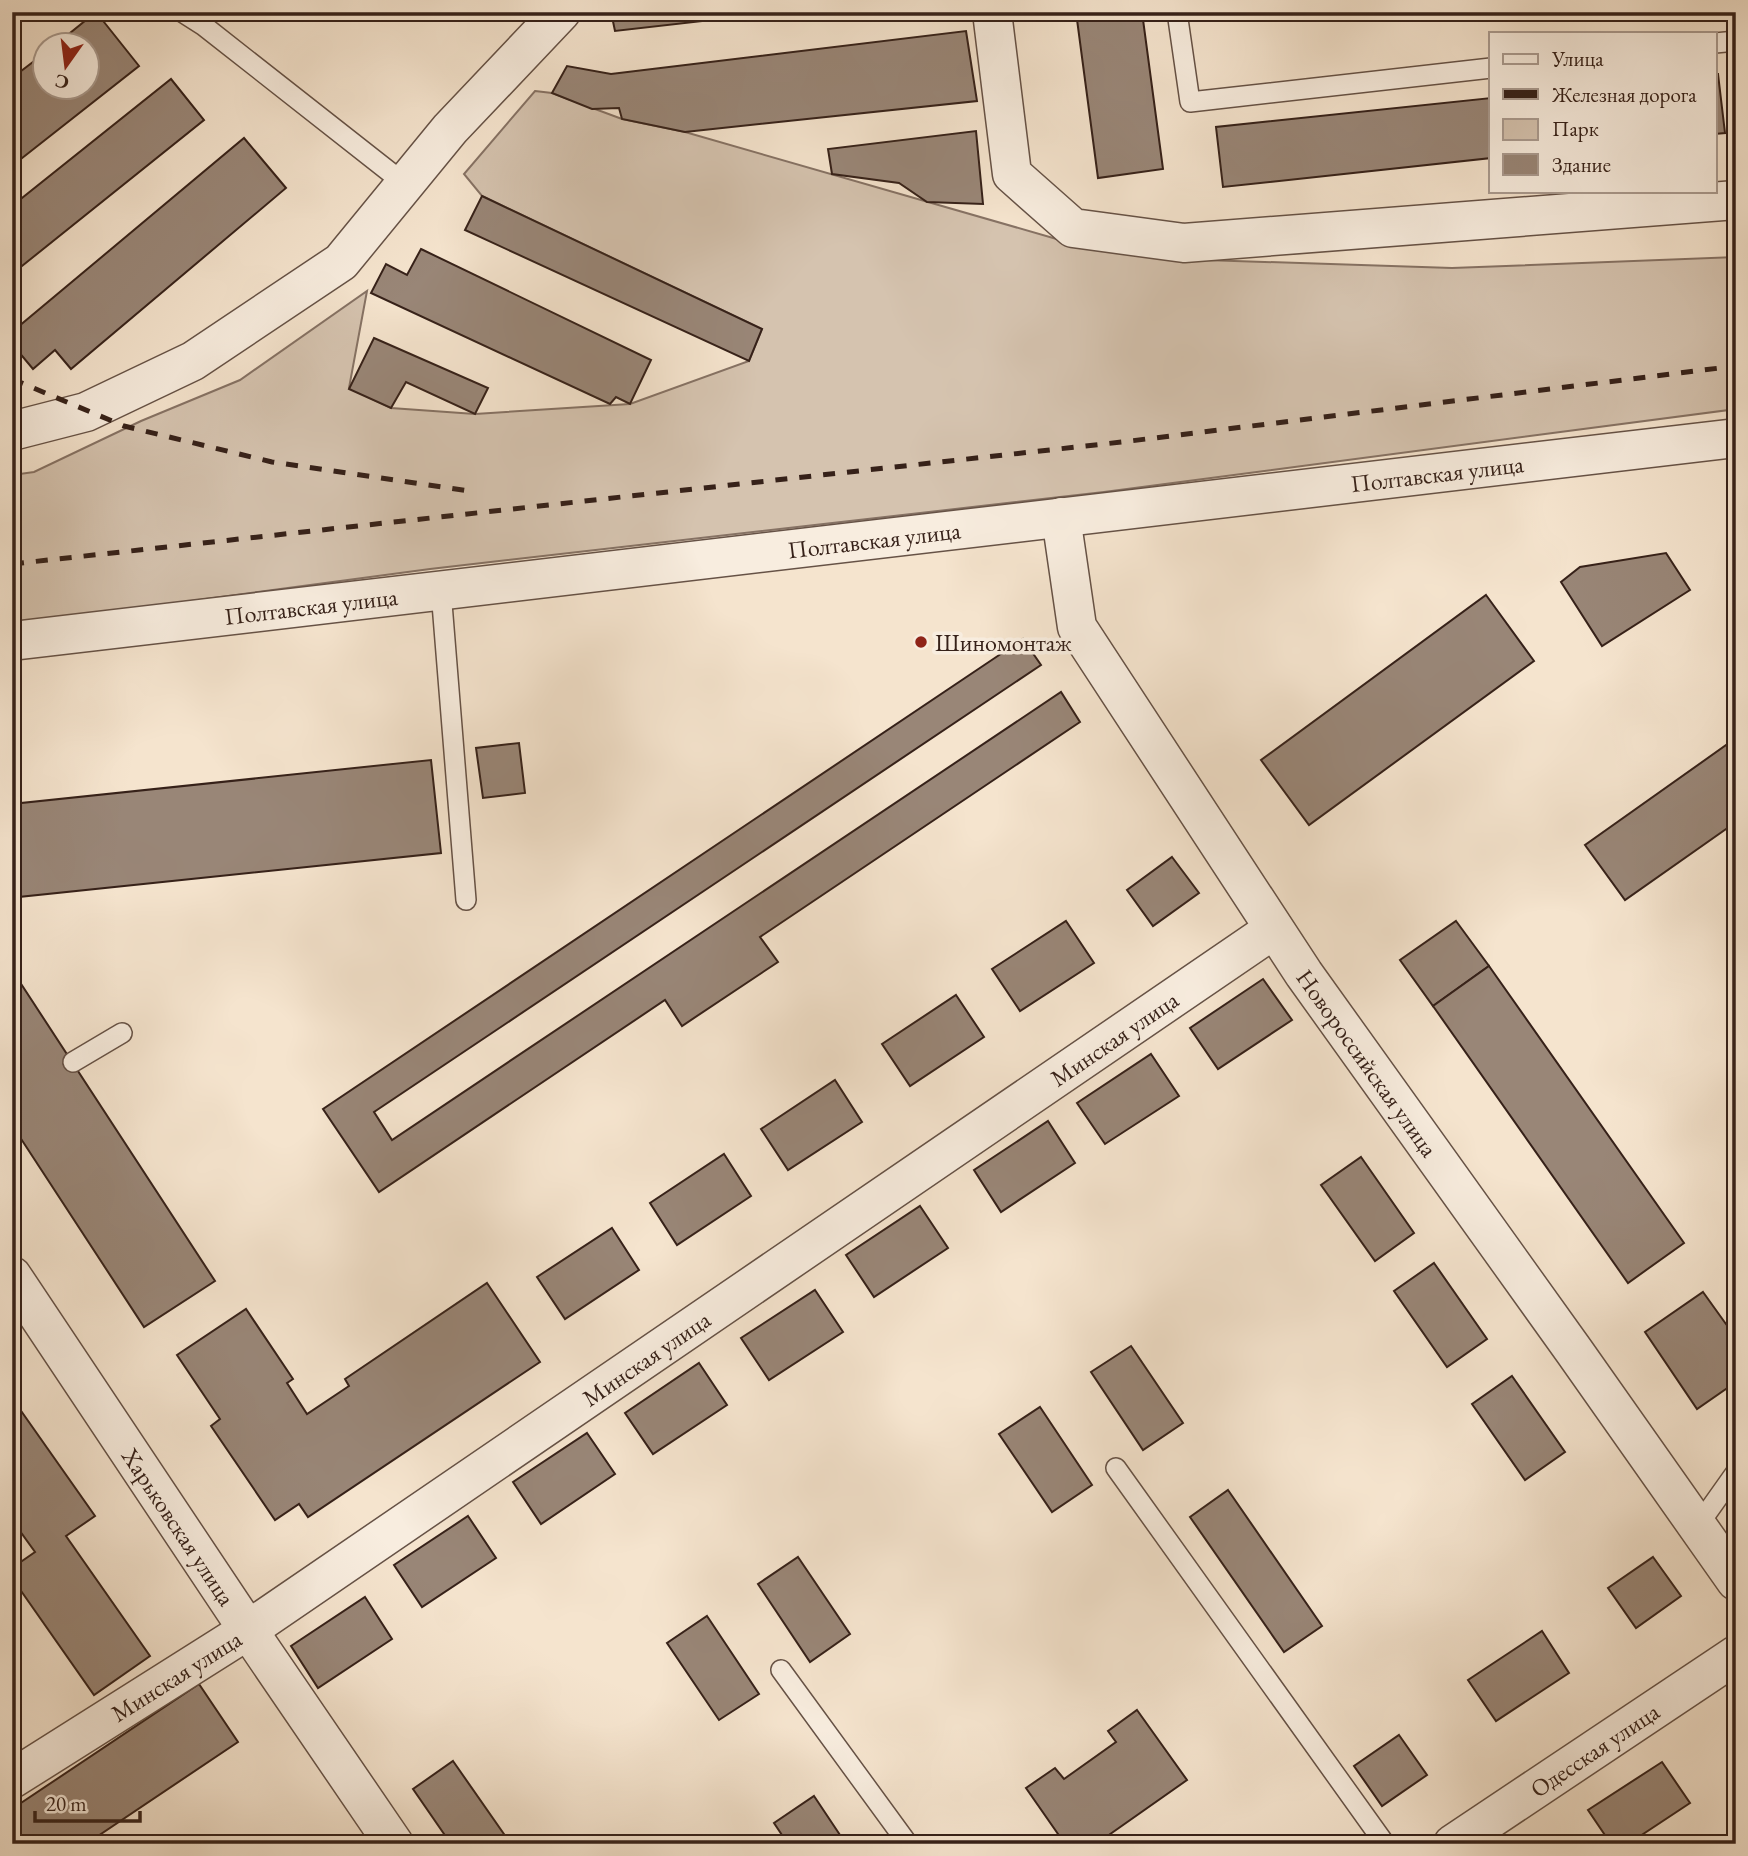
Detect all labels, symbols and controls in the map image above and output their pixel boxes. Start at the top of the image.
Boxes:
north arrow [32,32,102,102]
legend [1489,32,1716,192]
text: Улица [1551,45,1604,72]
text: С [52,68,72,96]
text: Железная дорога [1551,81,1697,108]
text: Парк [1552,115,1599,142]
text: Здание [1552,151,1611,178]
street label: Полтавская улица [1349,448,1526,499]
street label: Полтавская улица [786,514,963,565]
street label: Полтавская улица [223,580,400,631]
place label: Шиномонтаж [935,627,1072,658]
marker: Шиномонтаж [913,634,929,650]
street label: Новороссийская улица [1290,963,1446,1163]
street label: Минская улица [1044,983,1184,1093]
street label: Минская улица [576,1303,716,1413]
street label: Харьковская улица [115,1441,243,1612]
street label: Минская улица [105,1622,247,1728]
street label: Одесская улица [1524,1695,1665,1804]
scale bar [35,1779,140,1823]
text: 20 m [46,1790,87,1817]

